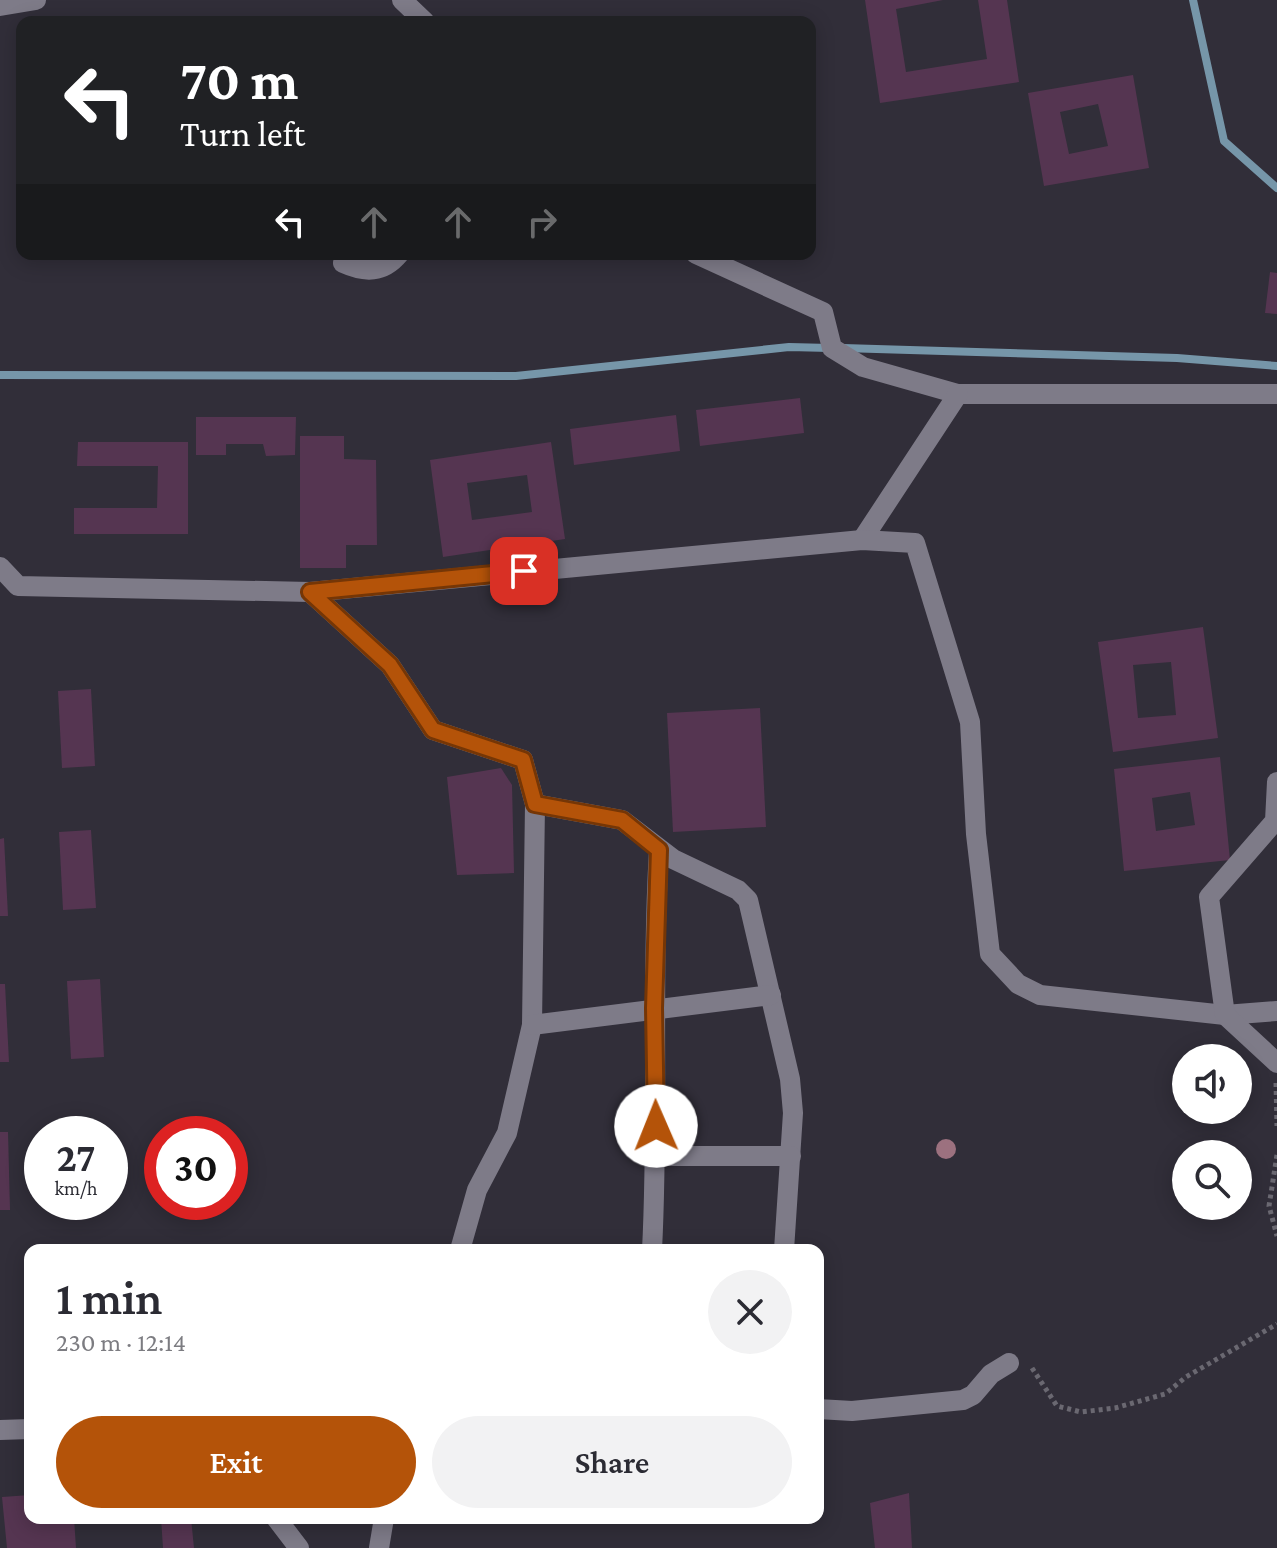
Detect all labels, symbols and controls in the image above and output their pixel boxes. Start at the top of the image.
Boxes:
icon: left [48,48,152,152]
text: 70 m [180,49,299,111]
text: Turn left [180,114,305,154]
icon: left [268,200,312,244]
icon: ahead [352,200,396,244]
icon: ahead [436,200,480,244]
icon: right [520,200,564,244]
pin [490,537,558,605]
icon: arrive [502,549,546,593]
map controls [1172,1044,1252,1220]
button: sound [1172,1044,1252,1124]
position arrow [614,1084,698,1168]
speed limit sign: 30 [144,1116,248,1220]
text: 27 [57,1135,95,1180]
button: search [1172,1140,1252,1220]
text: km/h [54,1177,98,1199]
button: close [708,1270,792,1354]
text: 1 min [56,1271,163,1324]
text: 230 m · 12:14 [56,1328,186,1357]
button: Exit [56,1416,416,1508]
button: Share [432,1416,792,1508]

